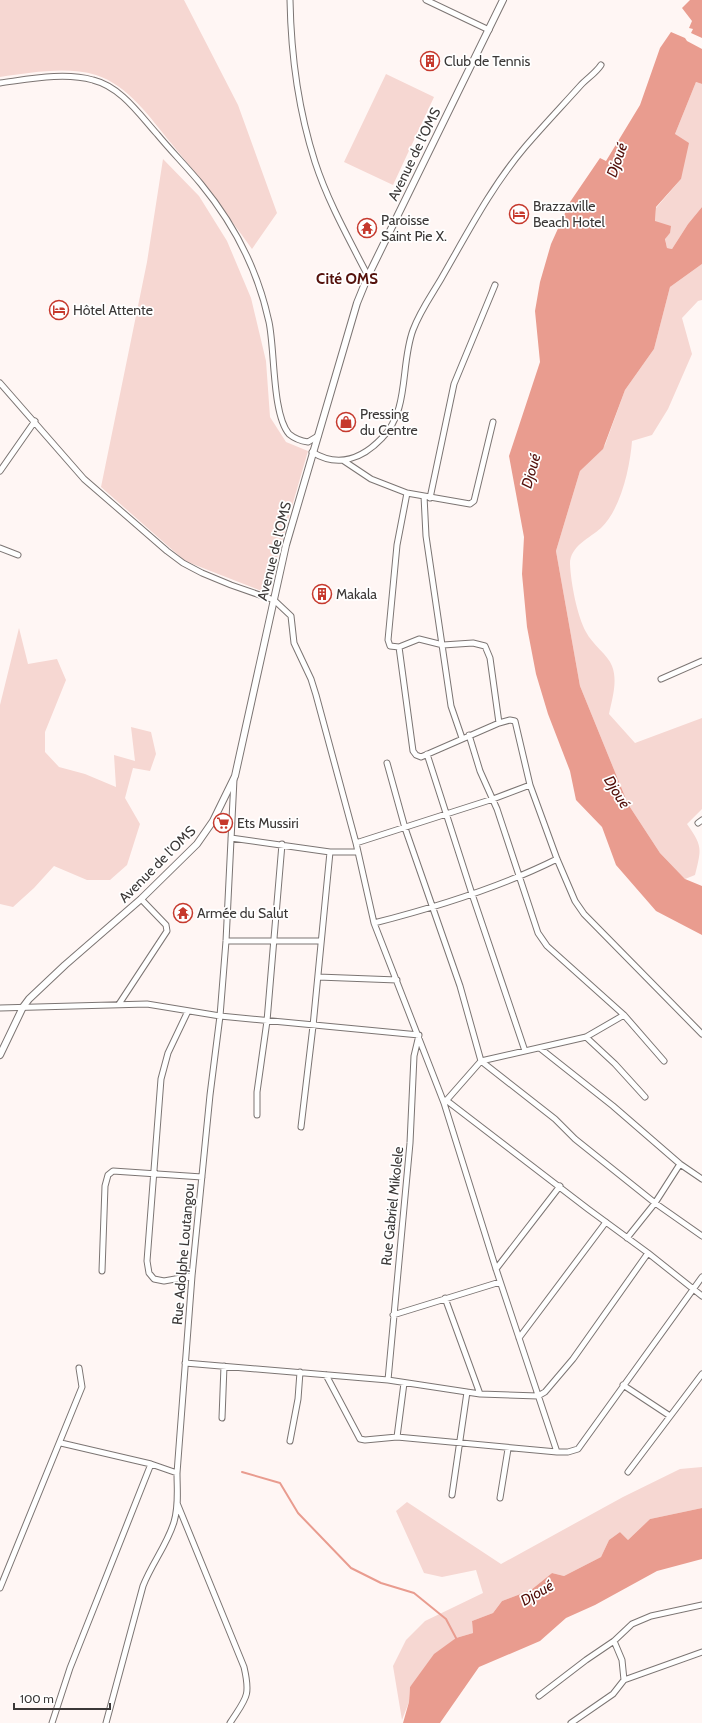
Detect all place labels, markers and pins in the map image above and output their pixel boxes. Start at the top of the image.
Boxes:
building icon: Club de Tennis [419,50,441,72]
place label: Club de Tennis [444,52,530,70]
place label: Brazzaville Beach Hotel [533,197,605,231]
hotel icon: Brazzaville Beach Hotel [508,203,530,225]
place label: Paroisse Saint Pie X. [381,211,447,245]
temple icon: Paroisse Saint Pie X. [356,217,378,239]
hotel icon: Hôtel Attente [48,299,70,321]
place label: Hôtel Attente [73,301,153,319]
place label: Pressing du Centre [360,405,418,439]
shop icon: Pressing du Centre [335,411,357,433]
building icon: Makala [311,583,333,605]
place label: Makala [336,585,377,603]
supermarket icon: Ets Mussiri [212,812,234,834]
place label: Ets Mussiri [237,814,299,832]
temple icon: Armée du Salut [172,902,194,924]
place label: Armée du Salut [197,904,289,922]

